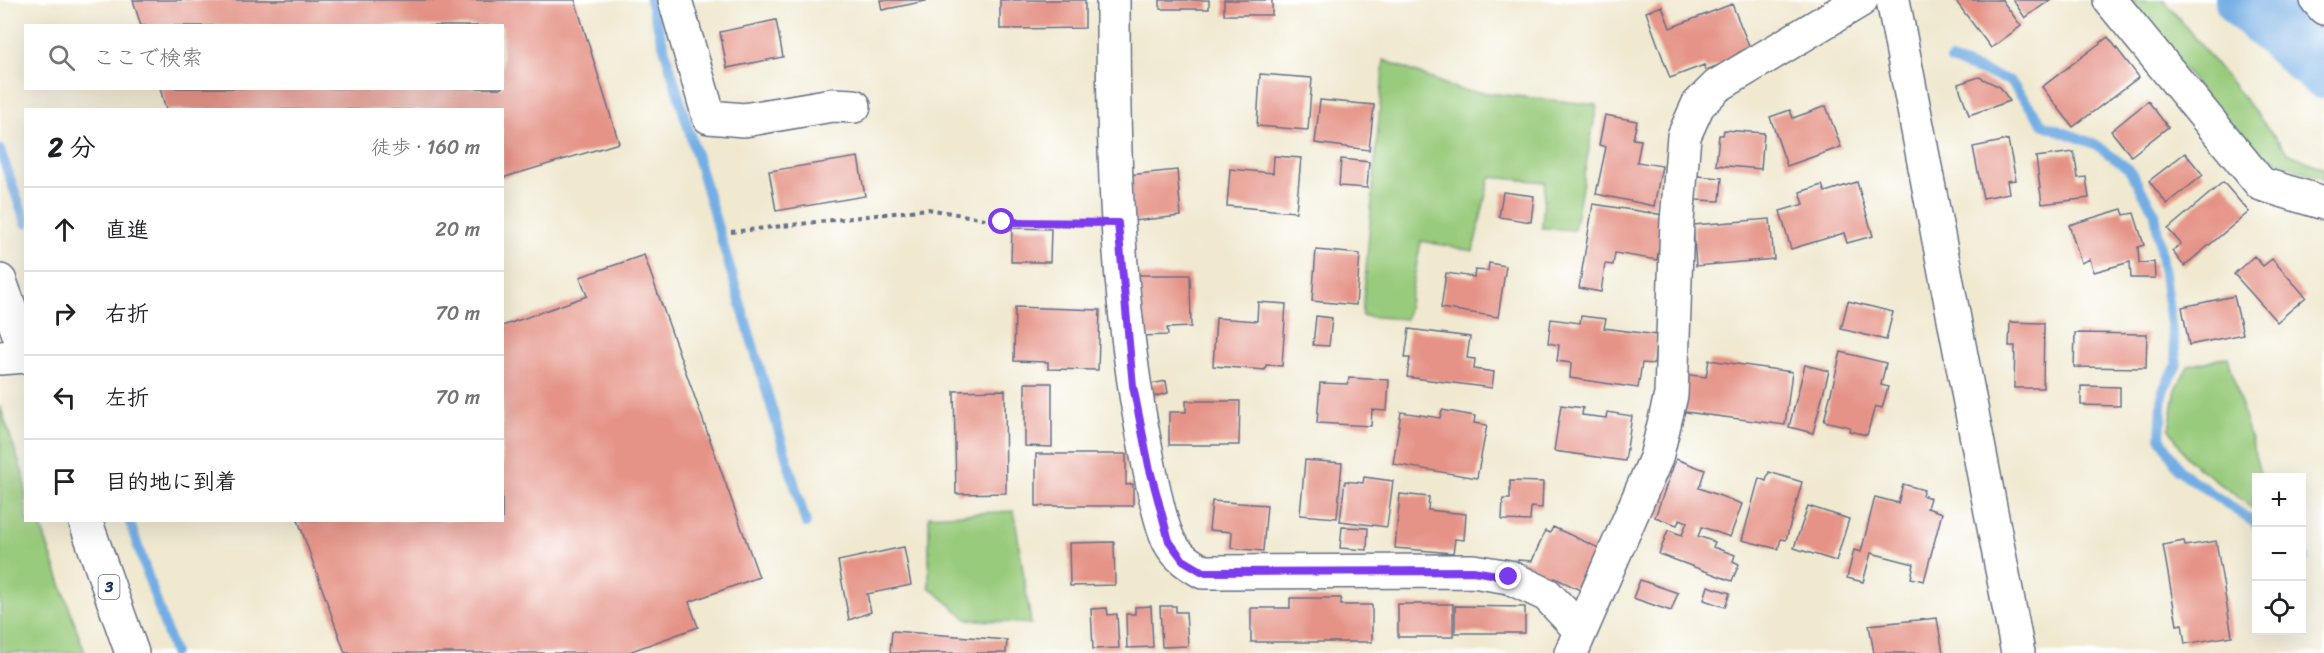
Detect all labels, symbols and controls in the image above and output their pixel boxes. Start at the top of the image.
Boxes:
search box [24,24,504,90]
text: ここで検索 [93,38,203,77]
icon: search [45,41,78,74]
text: 2 分 [48,124,96,170]
text: 徒歩 · 160 m [371,130,480,165]
route start [988,208,1014,234]
text: 直進 [105,210,149,249]
text: 20 m [435,212,480,247]
icon: ahead [48,213,81,246]
text: 右折 [105,294,149,333]
text: 70 m [435,296,480,331]
icon: right [48,297,81,330]
text: 左折 [105,378,149,417]
text: 70 m [435,380,480,415]
icon: left [48,381,81,414]
text: 目的地に到着 [105,462,237,501]
icon: arrive [48,465,81,498]
map controls [2252,473,2306,635]
button: + [2252,473,2306,527]
button: − [2252,527,2306,581]
route end [1495,563,1521,589]
road number: 3 [98,575,120,599]
button: locate [2252,581,2306,635]

